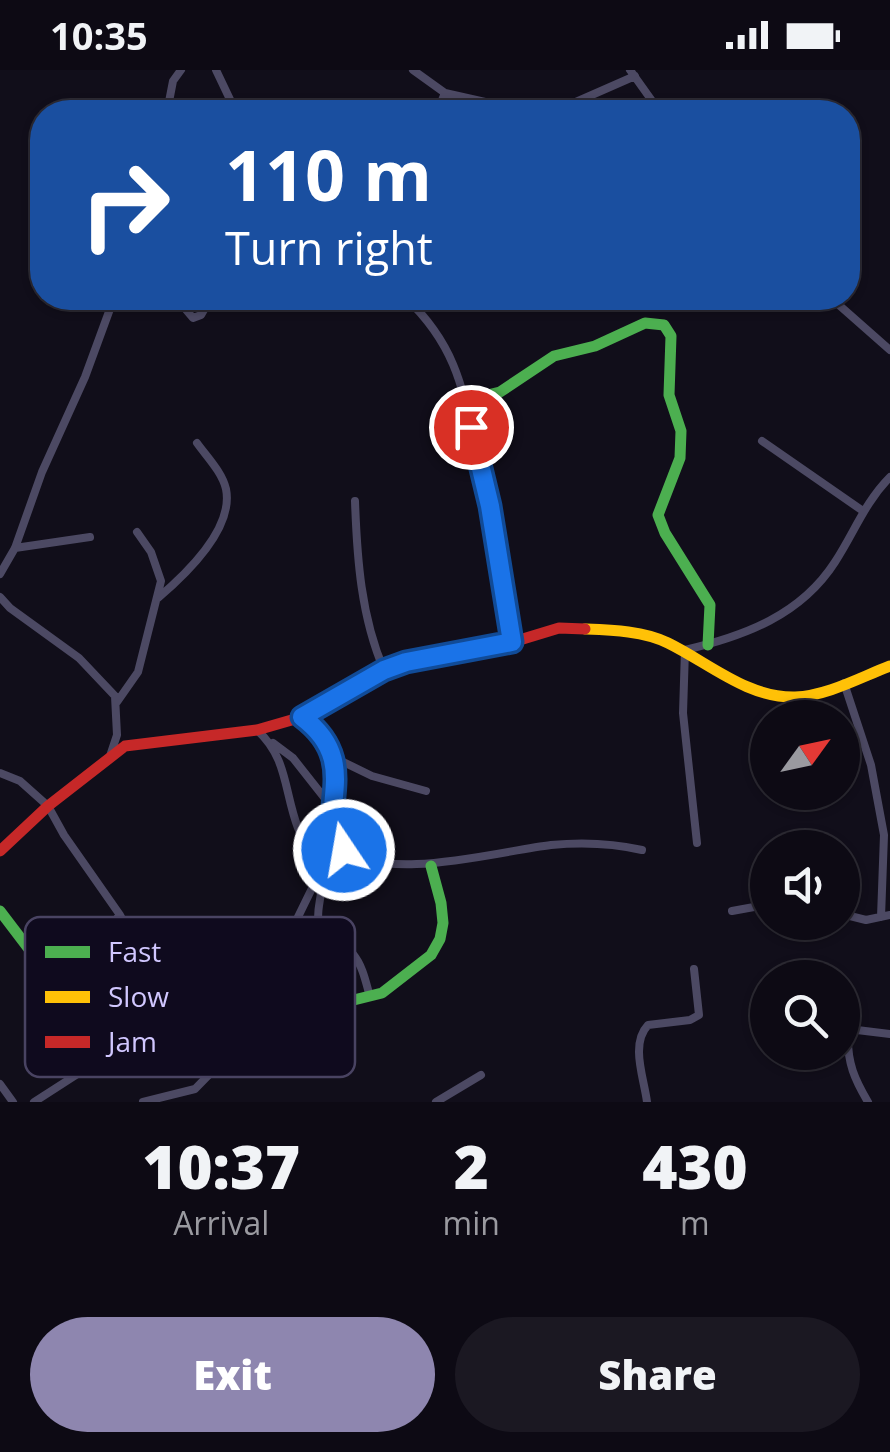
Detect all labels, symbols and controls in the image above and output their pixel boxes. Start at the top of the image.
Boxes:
text: 10:35 [50,9,148,61]
text: 110 m [225,126,432,222]
icon: right [60,140,190,270]
text: Turn right [225,217,433,278]
pin [429,385,514,470]
icon: arrive [444,400,499,455]
north arrow [750,700,860,810]
map controls [750,700,860,1070]
position arrow [292,798,396,902]
button: sound [750,830,860,940]
legend [25,917,355,1077]
text: Fast [108,932,161,970]
button: search [750,960,860,1070]
text: Slow [108,977,169,1015]
text: Jam [105,1022,157,1060]
text: 10:37 [142,1125,300,1207]
text: 2 [454,1125,489,1207]
text: 430 [642,1125,748,1207]
text: Arrival [173,1201,269,1244]
text: min [443,1201,500,1244]
text: m [680,1201,710,1244]
button: Exit [30,1317,435,1432]
button: Share [455,1317,860,1432]

